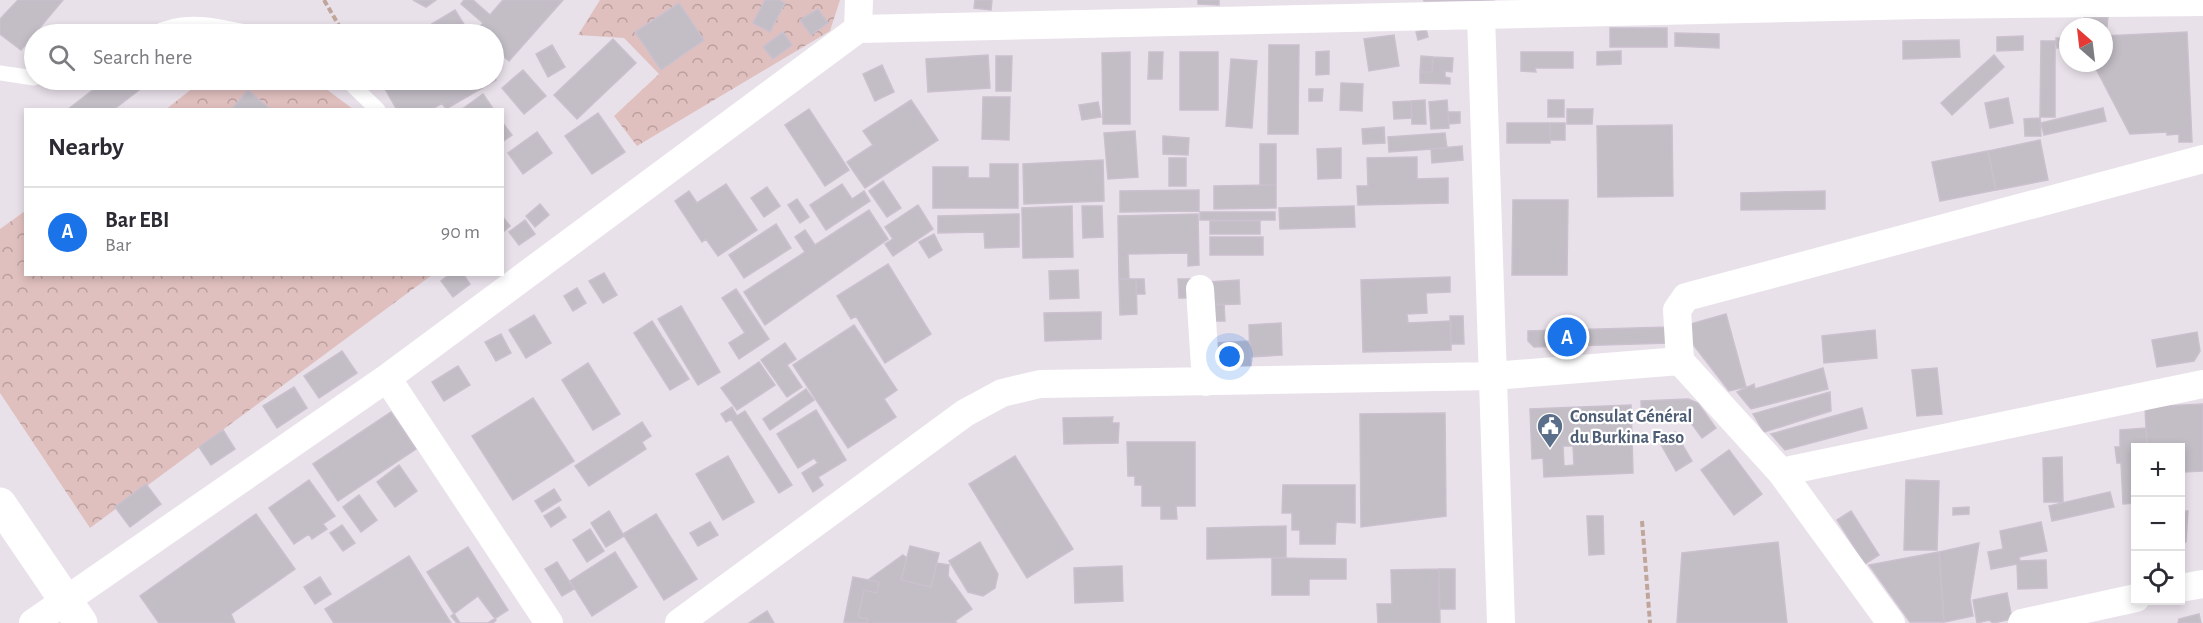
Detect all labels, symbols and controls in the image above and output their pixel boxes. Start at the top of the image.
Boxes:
north arrow [2059,18,2113,72]
search box [24,24,504,90]
icon: search [45,41,78,74]
text: Search here [93,46,192,68]
text: Nearby [48,134,124,160]
text: Bar EBI [105,209,170,231]
text: A [62,222,74,242]
text: 90 m [441,222,480,242]
text: Bar [105,235,131,255]
pin: A [1548,314,1586,360]
your location [1215,342,1244,371]
place label: Consulat Général du Burkina Faso [1570,408,1692,447]
public building icon: Consulat Général du Burkina Faso [1535,411,1565,449]
map controls [2131,443,2185,605]
button: + [2131,443,2185,497]
button: − [2131,497,2185,551]
button: locate [2131,551,2185,605]

